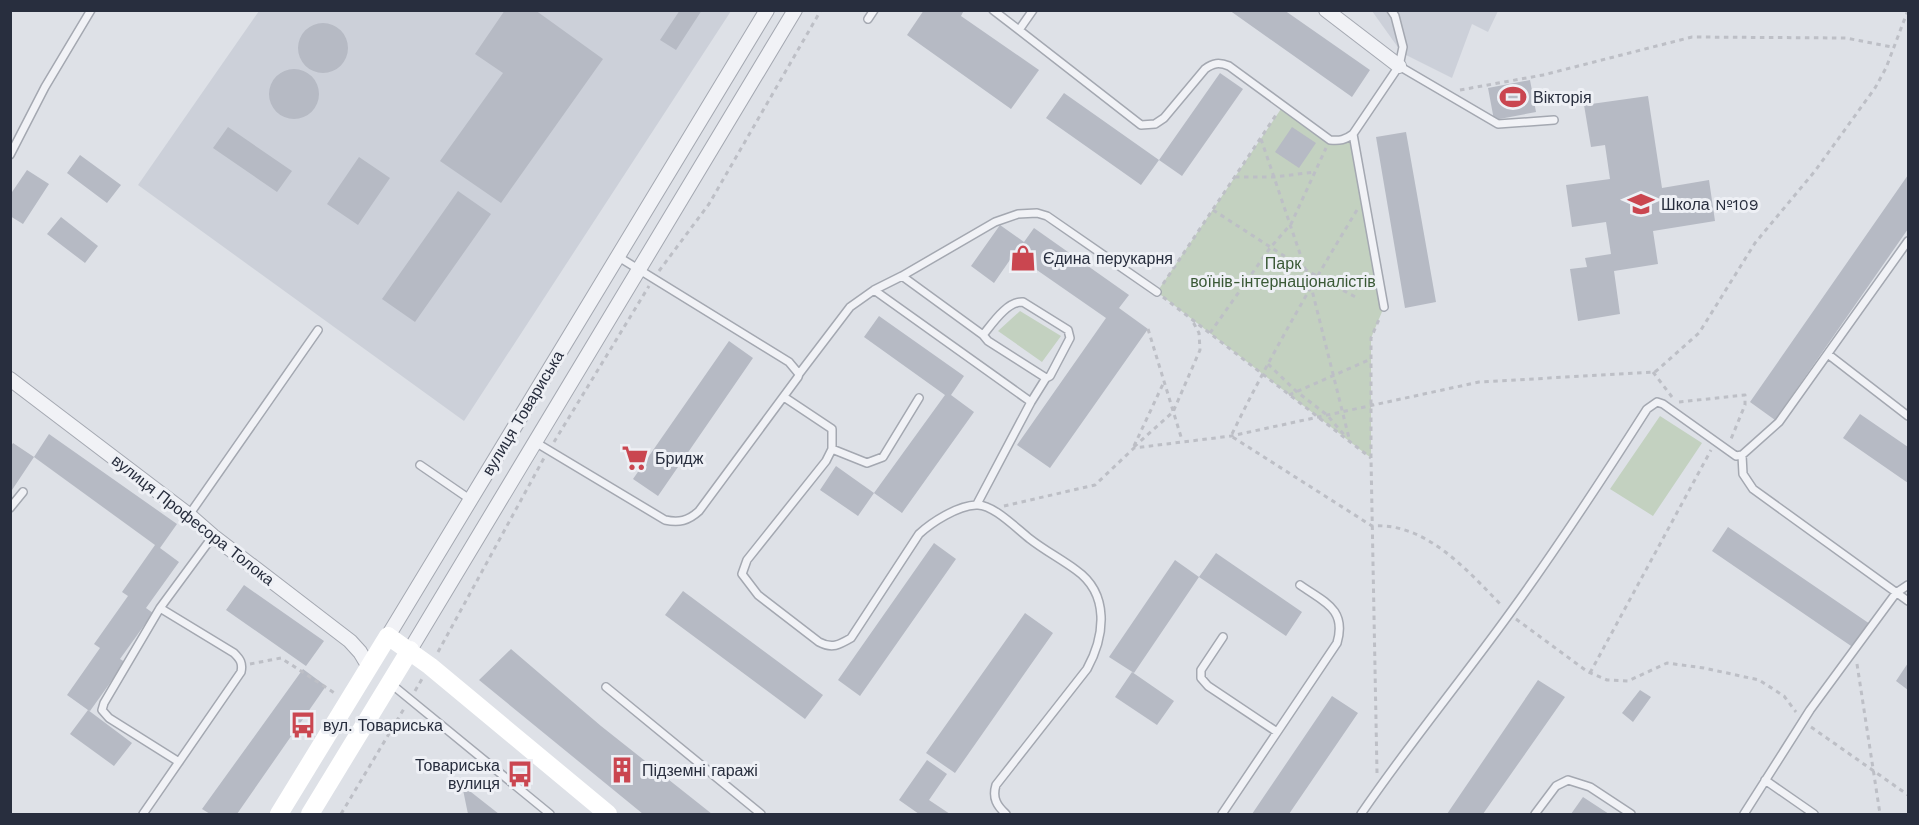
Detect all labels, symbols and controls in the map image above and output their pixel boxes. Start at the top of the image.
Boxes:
sports icon: Вікторія [1498,82,1528,112]
place label: Вікторія [1533,88,1592,107]
school or university icon: Школа №109 [1626,189,1656,219]
place label: Школа №109 [1661,195,1759,214]
shop icon: Єдина перукарня [1008,243,1038,273]
place label: Єдина перукарня [1043,249,1173,268]
park label: Парк воїнів-інтернаціоналістів [1190,254,1376,291]
street label: вулиця Товариська [478,347,568,479]
supermarket icon: Бридж [620,443,650,473]
place label: Бридж [655,449,704,468]
street label: вулиця Професора Толока [108,451,278,589]
bus stop icon: вул. Товариська [288,710,318,740]
place label: вул. Товариська [323,716,443,735]
building icon: Підземні гаражі [607,755,637,785]
place label: Товариська вулиця [415,756,500,793]
bus stop icon: Товариська вулиця [505,759,535,789]
place label: Підземні гаражі [642,761,758,780]

